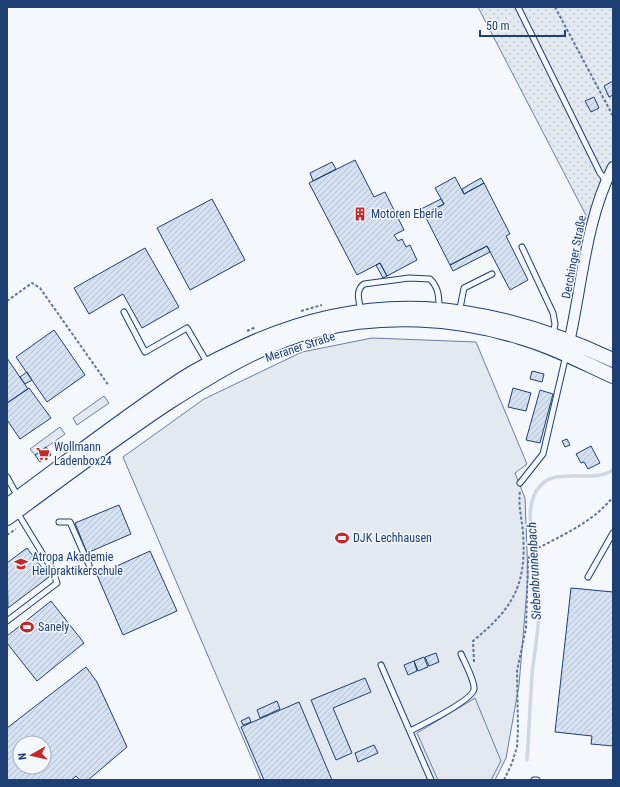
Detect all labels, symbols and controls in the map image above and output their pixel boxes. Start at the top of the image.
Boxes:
scale bar [480,12,565,38]
text: 50 m [486,19,510,33]
building icon: Motoren Eberle [352,206,368,222]
place label: Motoren Eberle [371,207,443,221]
street label: Derchinger Straße [559,214,589,300]
street label: Meraner Straße [263,329,337,365]
place label: Wollmann Ladenbox24 [54,440,112,468]
supermarket icon: Wollmann Ladenbox24 [35,446,51,462]
water label: Siebenbrunnenbach [524,522,544,620]
sports icon: DJK Lechhausen [334,530,350,546]
place label: DJK Lechhausen [353,531,432,545]
place label: Atropa Akademie Heilpraktikerschule [32,550,123,578]
school or university icon: Atropa Akademie Heilpraktikerschule [13,556,29,572]
sports icon: Sanely [19,619,35,635]
place label: Sanely [38,620,69,634]
north arrow [12,735,52,775]
text: N [16,752,29,761]

